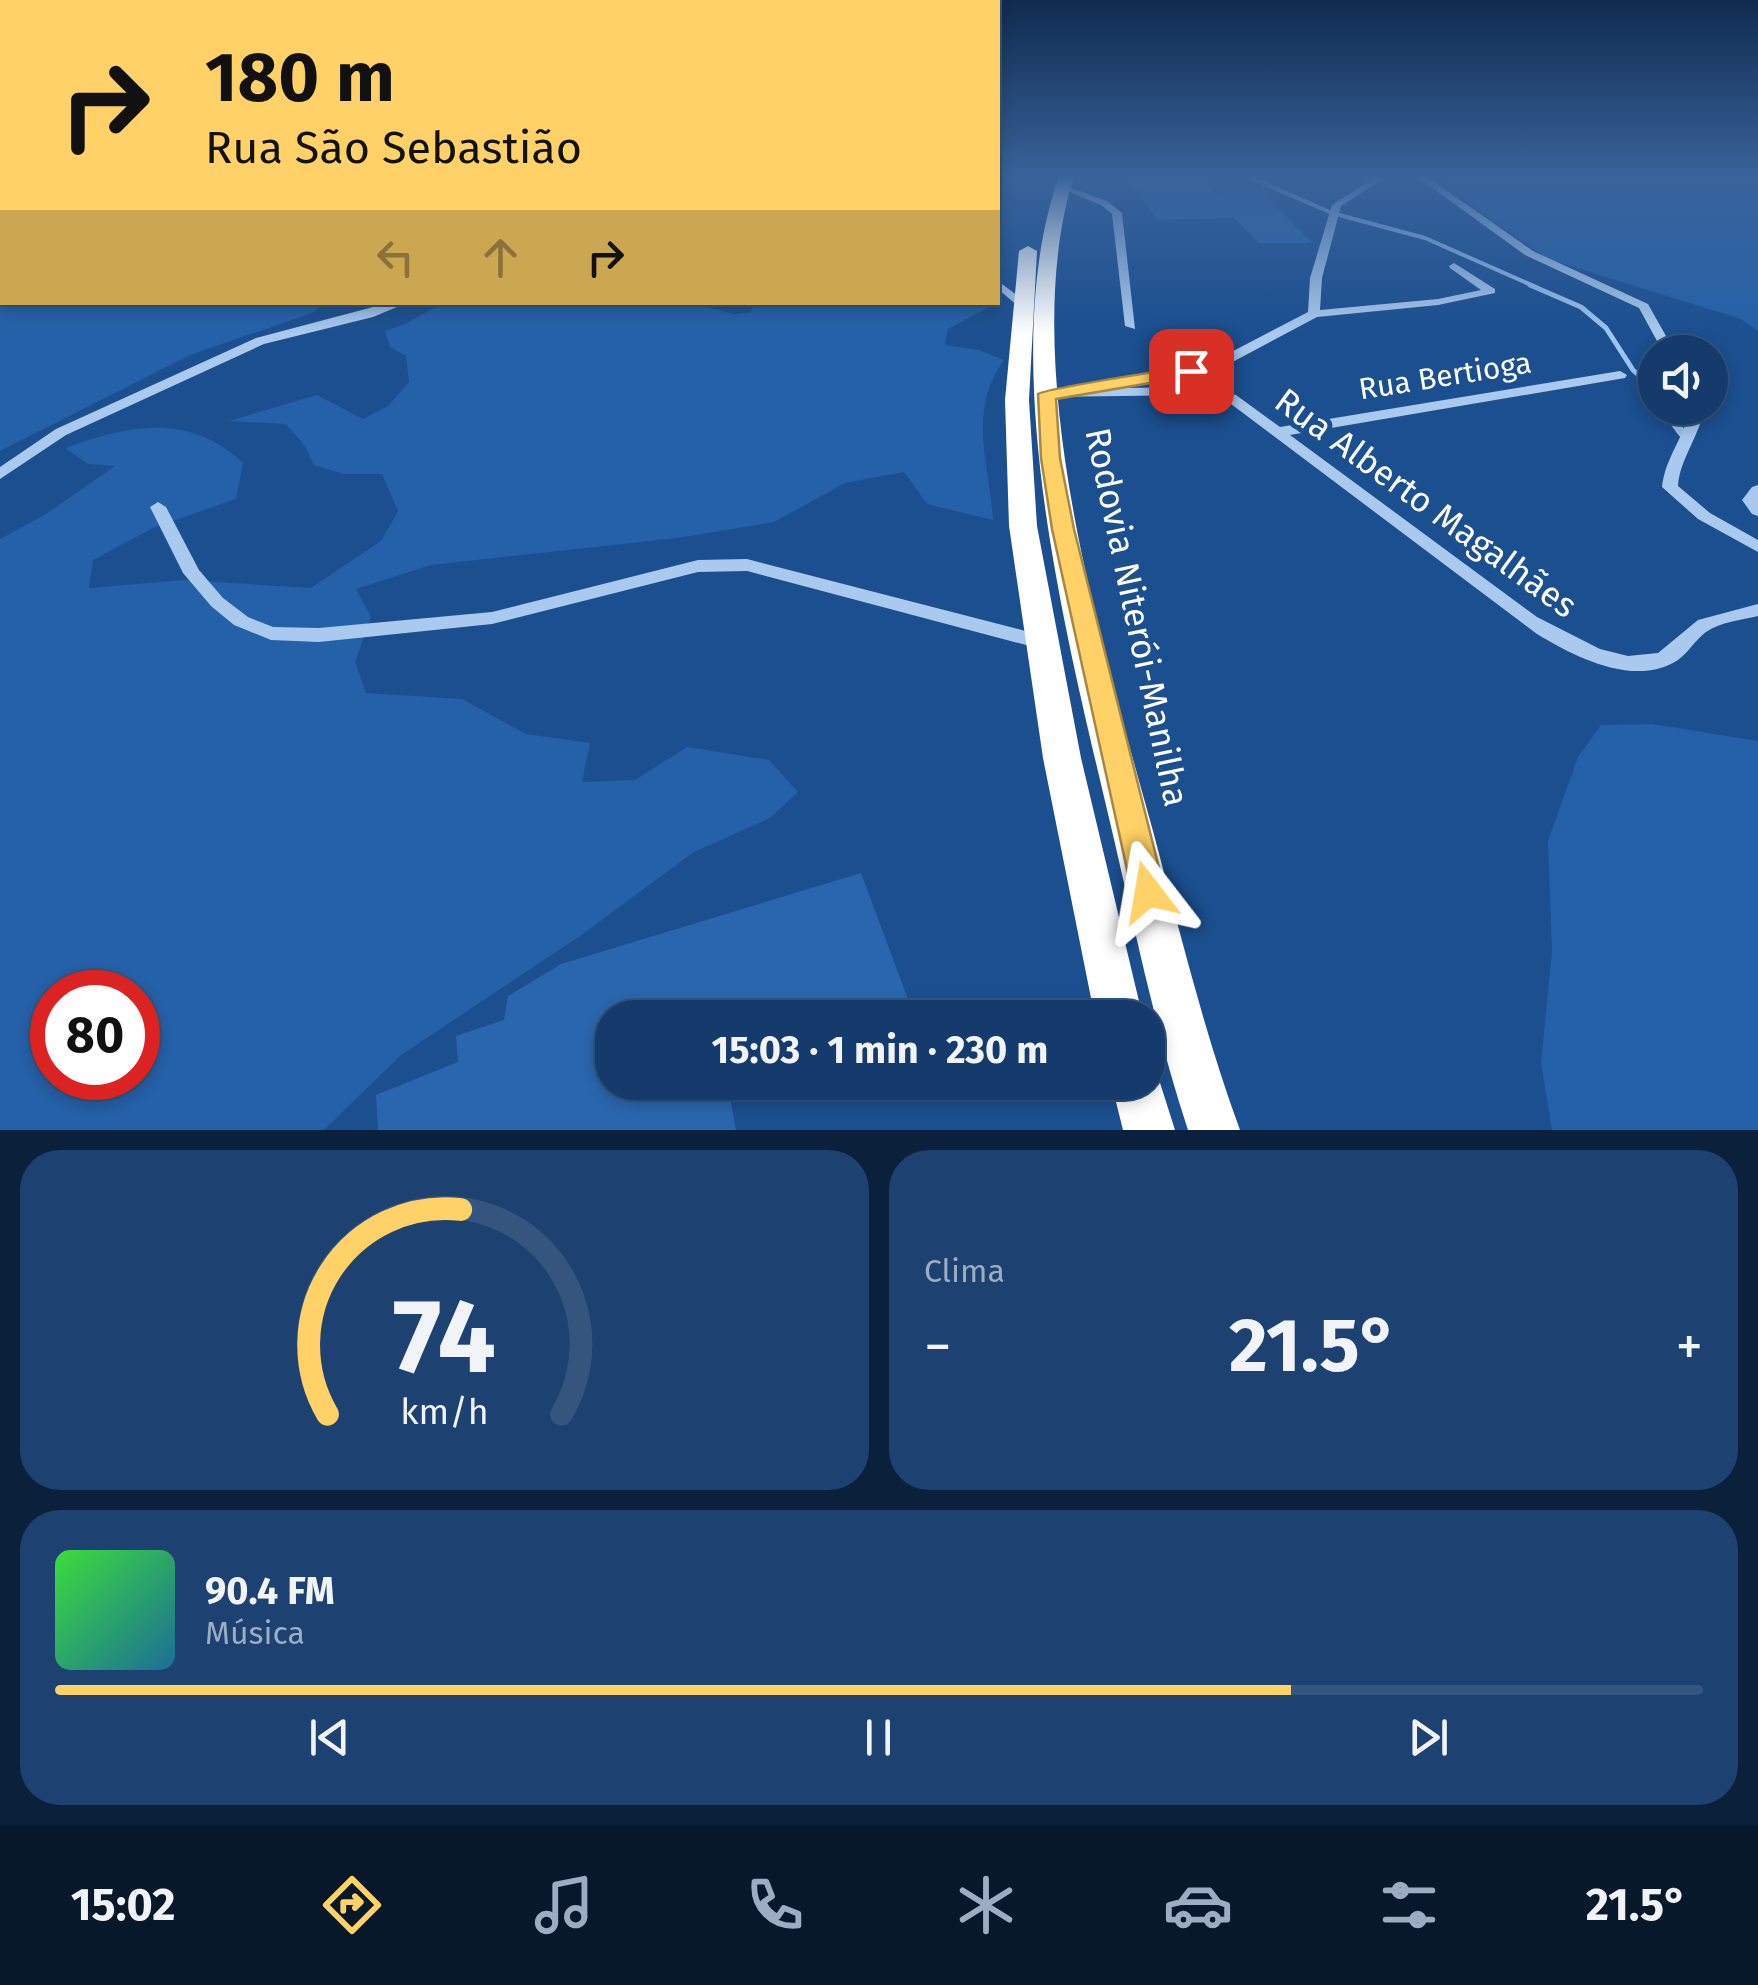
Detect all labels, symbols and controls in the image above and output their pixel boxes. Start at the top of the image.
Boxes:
text: 180 m [205,36,395,120]
icon: right [40,40,170,170]
text: Rua São Sebastião [205,121,582,175]
icon: left [368,230,423,285]
icon: ahead [473,230,528,285]
icon: right [578,230,633,285]
pin [1149,329,1234,414]
map controls [1638,335,1728,425]
button: sound [1638,335,1728,425]
icon: arrive [1164,344,1219,399]
street label: Rua Bertioga [1356,345,1534,407]
street label: Rua Alberto Magalhães [1267,379,1585,627]
street label: Rodovia Niterói-Manilha [1076,424,1198,810]
position arrow [1096,840,1200,944]
speed limit sign: 80 [30,970,160,1100]
text: 15:03 · 1 min · 230 m [712,1027,1048,1073]
text: Clima [924,1252,1005,1290]
text: 74 [393,1275,496,1400]
text: 21.5° [1229,1301,1398,1391]
text: − [924,1314,952,1380]
text: + [1676,1314,1703,1380]
text: km/h [400,1391,489,1433]
text: 90.4 FM [205,1568,335,1614]
text: Música [205,1614,305,1652]
icon: previous [302,1710,357,1765]
icon: pause [851,1710,906,1765]
icon: next [1401,1710,1456,1765]
icon: directions [317,1870,387,1940]
icon: music [529,1870,599,1940]
icon: phone [740,1870,810,1940]
icon: climate [951,1870,1021,1940]
icon: car [1163,1870,1233,1940]
icon: filters [1374,1870,1444,1940]
text: 15:02 [71,1878,176,1932]
text: 21.5° [1586,1878,1687,1932]

